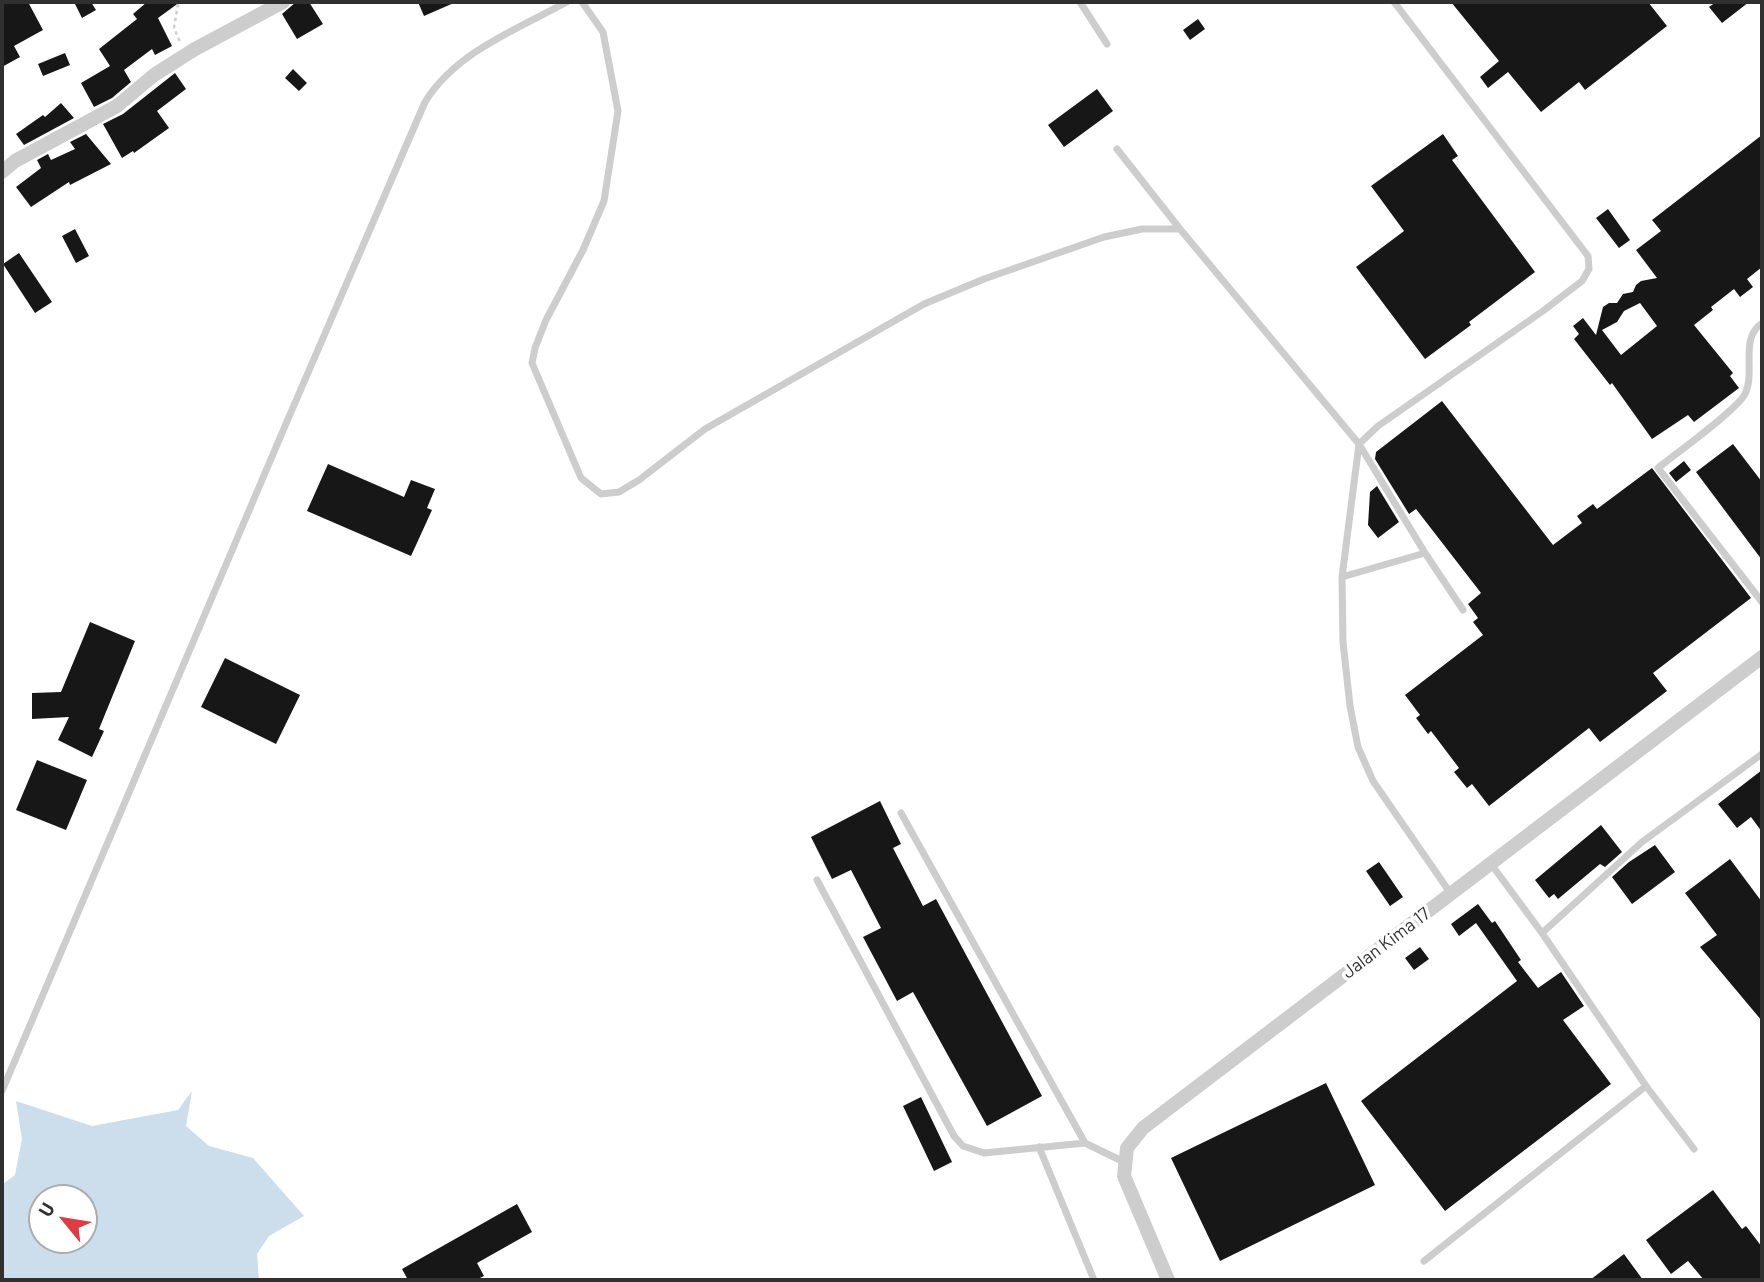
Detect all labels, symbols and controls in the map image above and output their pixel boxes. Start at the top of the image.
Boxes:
street label: Jalan Kima 17 [1338,903,1434,983]
north arrow [28,1184,98,1254]
text: U [33,1198,59,1220]

